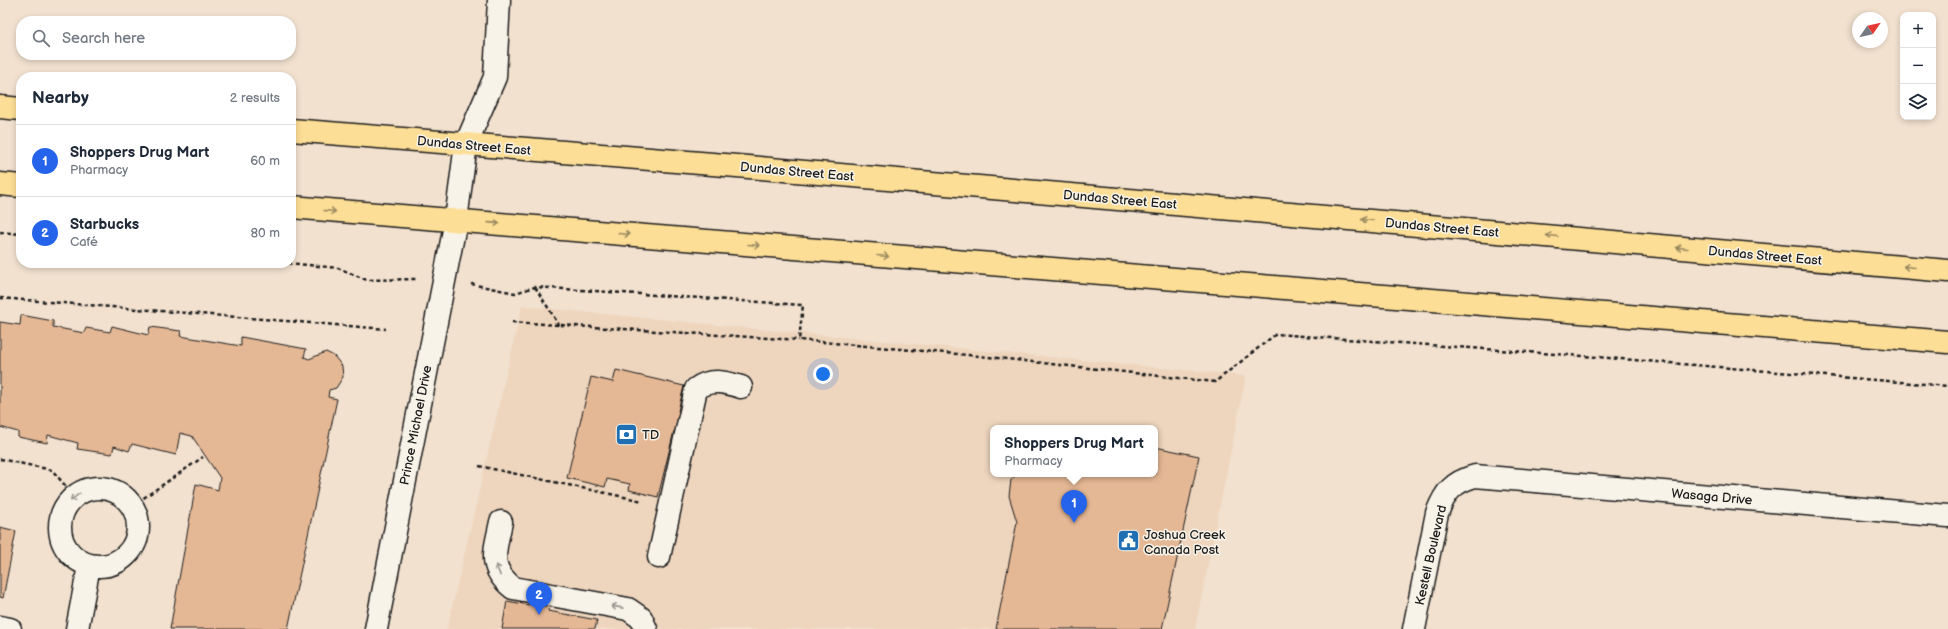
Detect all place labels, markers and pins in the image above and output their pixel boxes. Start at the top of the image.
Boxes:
bank icon: TD [613,421,639,447]
place label: TD [642,427,659,443]
pin: 1 [1061,490,1087,523]
place label: Joshua Creek Canada Post [1144,527,1226,558]
public building icon: Joshua Creek Canada Post [1115,528,1141,554]
pin: 2 [526,582,552,615]

